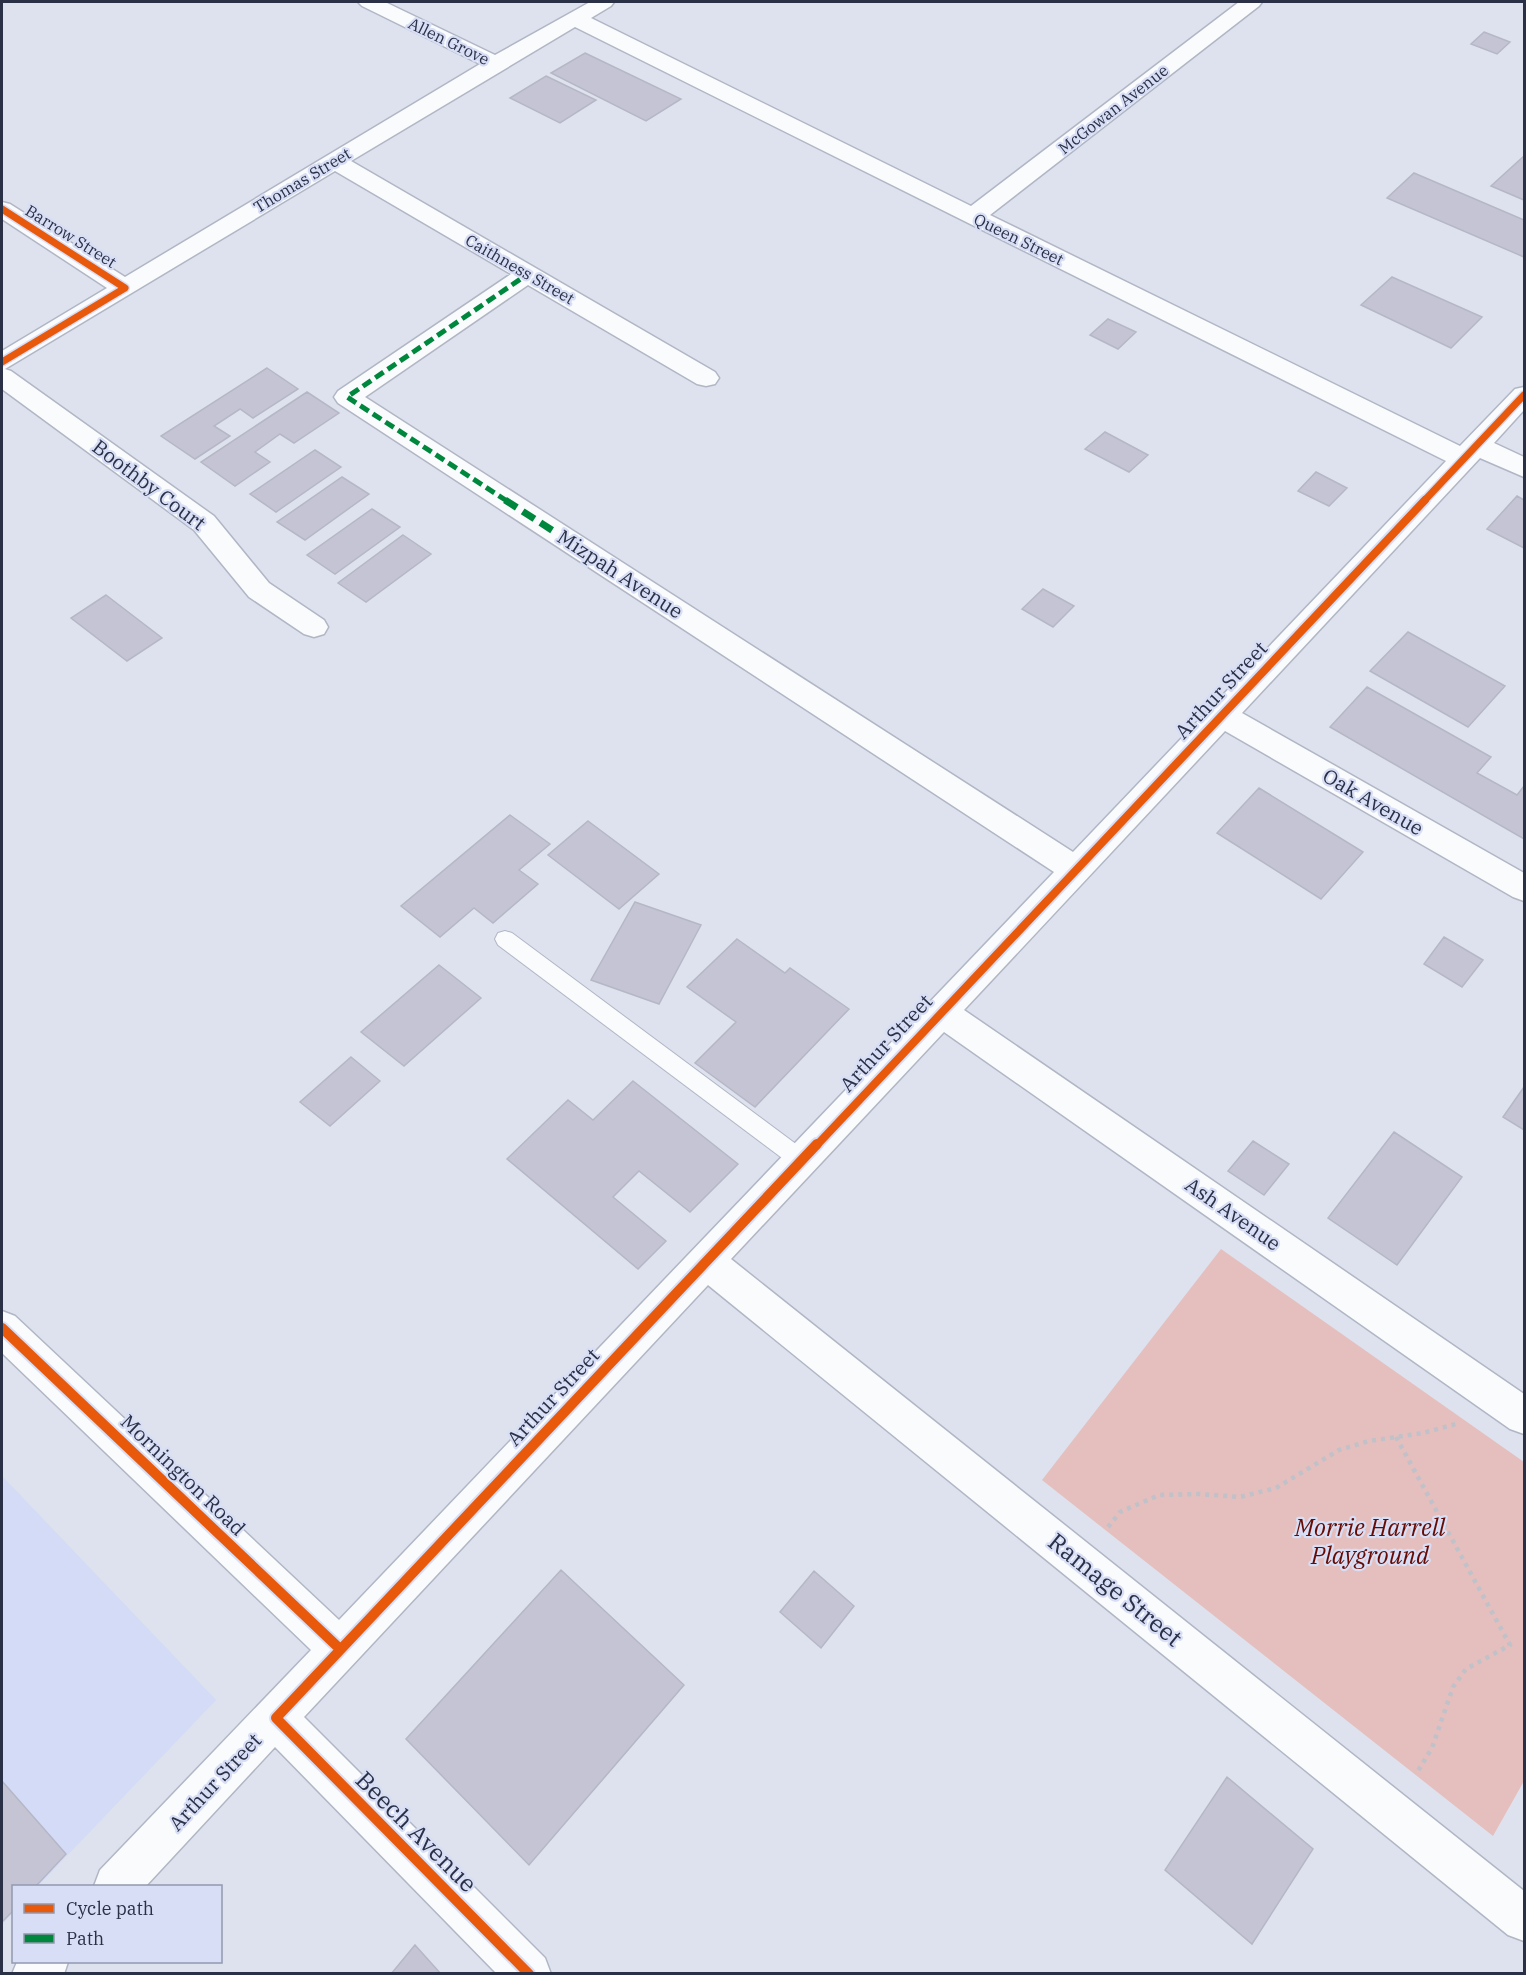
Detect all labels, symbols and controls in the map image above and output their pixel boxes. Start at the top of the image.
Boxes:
street label: Allen Grove [405,13,493,69]
street label: McGowan Avenue [1054,60,1172,158]
street label: Thomas Street [250,143,355,217]
street label: Barrow Street [22,200,121,272]
street label: Queen Street [971,209,1067,269]
street label: Caithness Street [462,230,578,308]
street label: Boothby Court [87,433,212,536]
street label: Mizpah Avenue [552,523,688,624]
street label: Arthur Street [1168,635,1273,744]
street label: Oak Avenue [1318,762,1428,841]
street label: Arthur Street [833,988,938,1097]
street label: Ash Avenue [1180,1171,1286,1256]
street label: Arthur Street [500,1342,605,1451]
street label: Mornington Road [115,1408,252,1541]
park label: Morrie Harrell Playground [1294,1511,1446,1571]
street label: Ramage Street [1042,1525,1189,1653]
street label: Arthur Street [162,1727,267,1836]
street label: Beech Avenue [349,1764,484,1899]
legend [12,1885,222,1963]
text: Cycle path [66,1897,154,1920]
text: Path [66,1927,104,1950]

